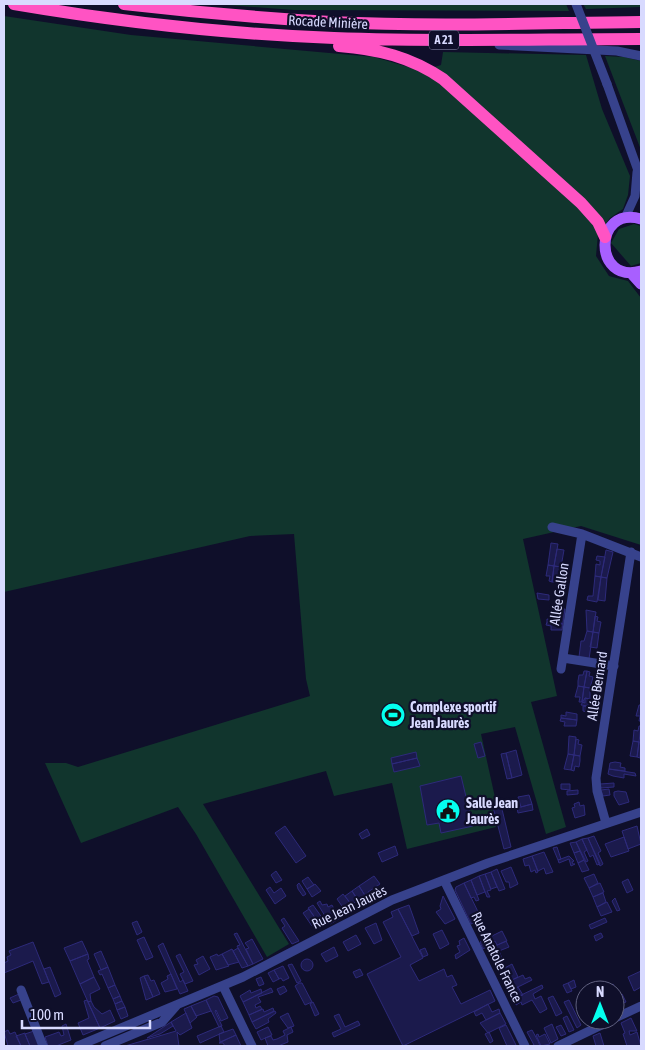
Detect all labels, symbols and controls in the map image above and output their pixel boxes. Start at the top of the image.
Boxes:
street label: Rocade Minière [288,12,368,32]
road number: A 21 [429,30,459,50]
street label: Allée Gallon [546,561,572,627]
street label: Allée Bernard [584,650,610,722]
place label: Complexe sportif Jean Jaurès [409,699,497,731]
sports icon: Complexe sportif Jean Jaurès [380,702,406,728]
place label: Salle Jean Jaurès [465,795,518,827]
public building icon: Salle Jean Jaurès [435,798,461,824]
street label: Rue Jean Jaurès [309,882,389,932]
street label: Rue Anatole France [468,909,526,1005]
north arrow [575,980,625,1030]
text: N [596,984,604,1000]
scale bar [22,998,150,1030]
text: 100 m [30,1006,64,1023]

